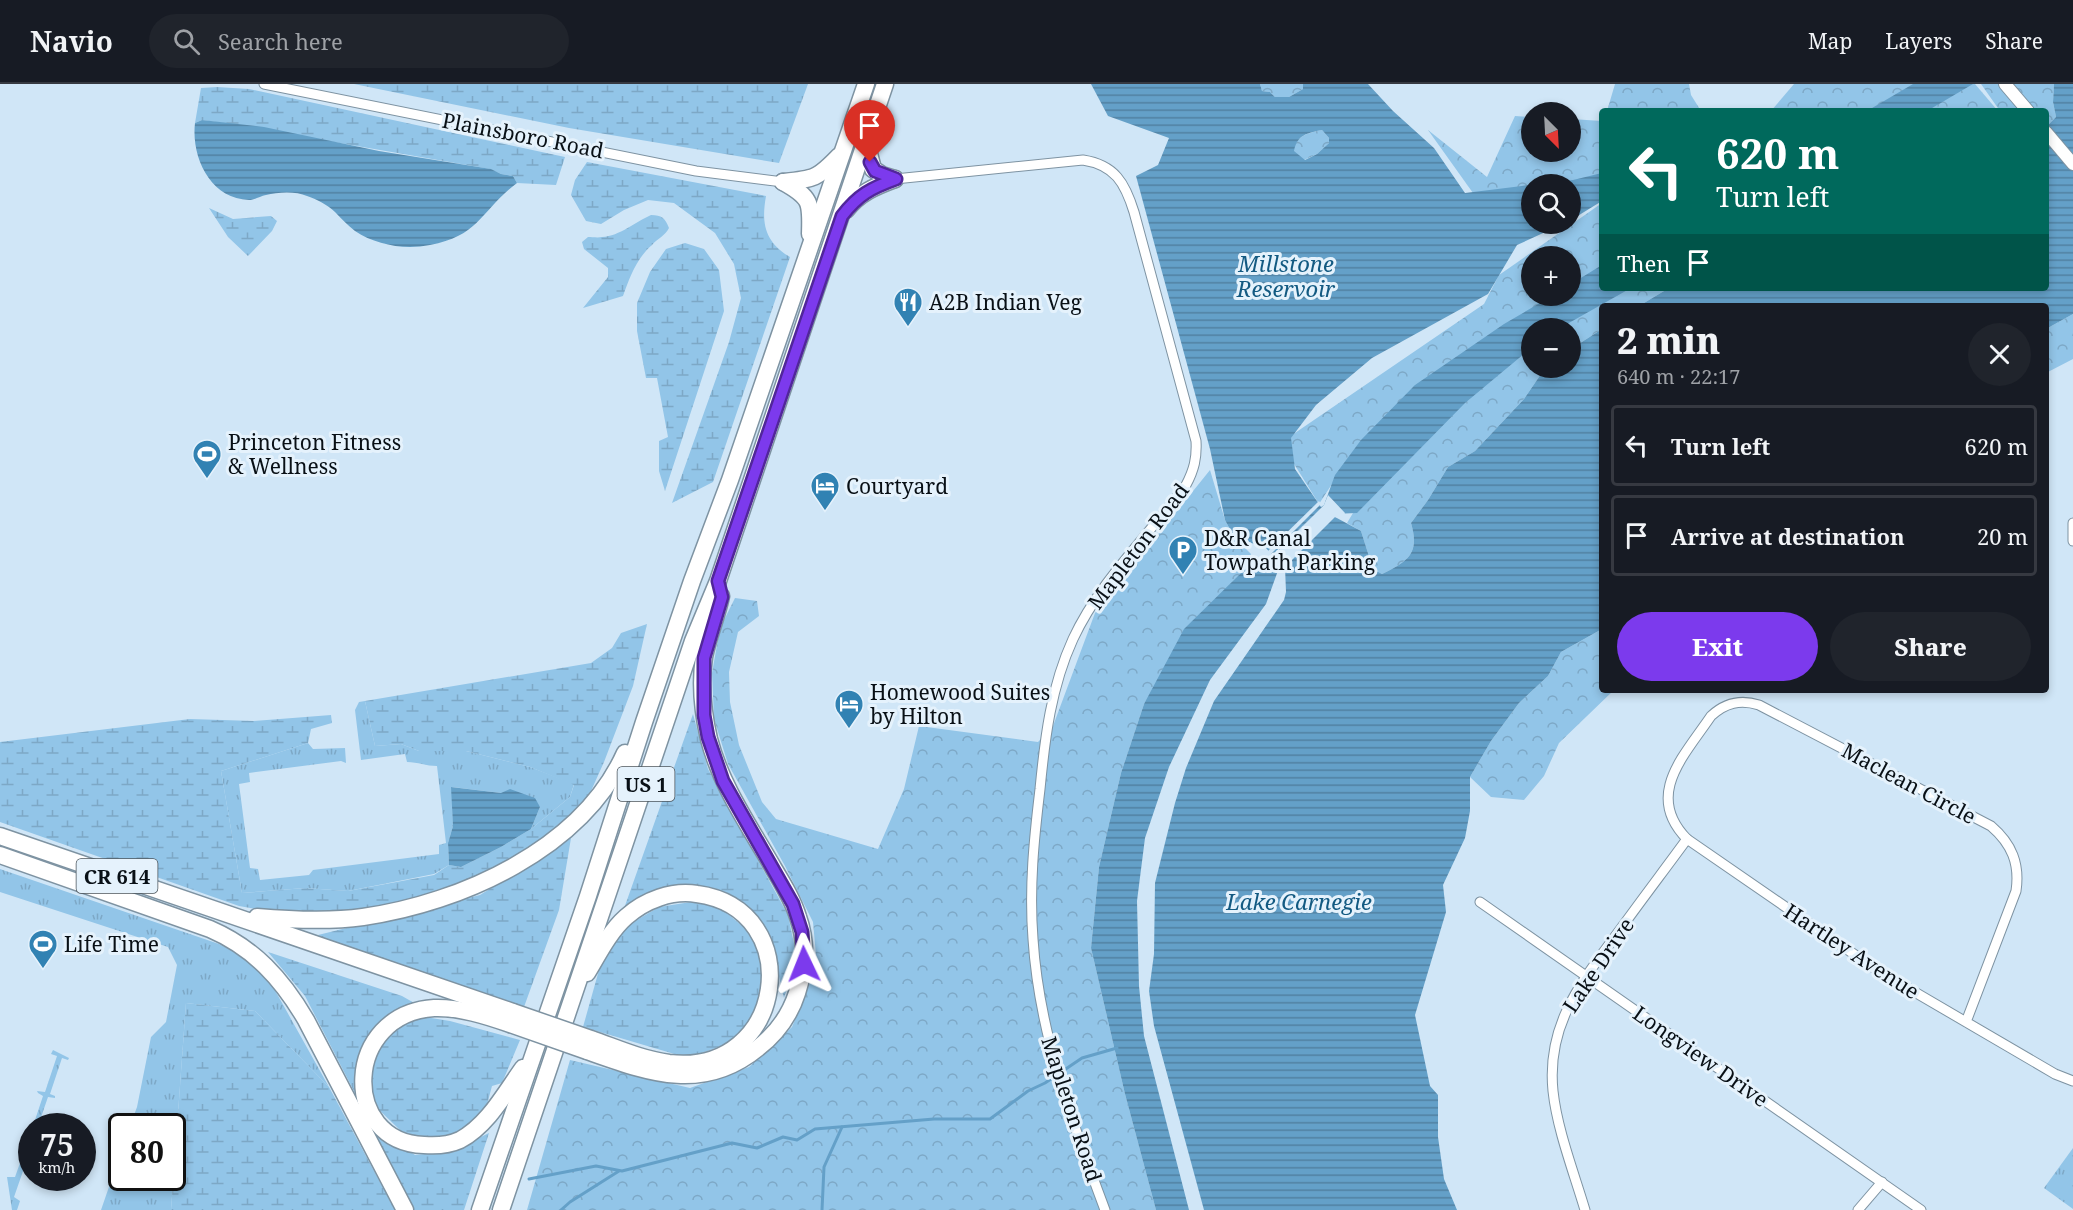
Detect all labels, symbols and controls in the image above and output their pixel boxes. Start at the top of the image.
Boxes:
search box [149,14,569,68]
text: Navio [30,22,113,60]
icon: search [170,25,203,58]
text: Search here [218,26,343,56]
text: Map [1808,27,1852,55]
text: Layers [1885,27,1952,55]
text: Share [1985,27,2043,55]
pin [844,100,895,162]
north arrow [1521,102,1581,162]
map controls [1521,102,1581,378]
street label: Plainsboro Road [440,106,606,164]
icon: arrive [853,109,886,142]
text: 620 m [1716,124,1840,181]
icon: left [1617,132,1695,210]
button: search [1521,174,1581,234]
text: Turn left [1716,178,1829,215]
button: + [1521,246,1581,306]
icon: arrive [1682,246,1715,279]
water label: Millstone Reservoir [1236,248,1336,303]
text: Then [1617,248,1670,278]
restaurant icon: A2B Indian Veg [892,286,924,328]
place label: A2B Indian Veg [929,288,1083,316]
text: 2 min [1617,316,1720,365]
button: − [1521,318,1581,378]
button: close [1968,323,2031,386]
text: 640 m · 22:17 [1617,363,1740,390]
place label: Princeton Fitness & Wellness [228,428,401,480]
icon: left [1620,429,1653,462]
text: Turn left [1671,431,1770,461]
text: 620 m [1965,431,2028,461]
sports icon: Princeton Fitness & Wellness [191,438,223,480]
hotel icon: Courtyard [809,470,841,512]
place label: Courtyard [846,472,948,500]
street label: Mapleton Road [1081,477,1195,615]
icon: arrive [1620,519,1653,552]
text: Arrive at destination [1671,521,1905,551]
text: 20 m [1977,521,2028,551]
place label: D&R Canal Towpath Parking [1204,524,1376,576]
parking icon: D&R Canal Towpath Parking [1167,534,1199,576]
button: Exit [1617,612,1818,681]
button: Share [1830,612,2031,681]
place label: Homewood Suites by Hilton [870,678,1050,730]
hotel icon: Homewood Suites by Hilton [833,688,865,730]
street label: Maclean Circle [1837,736,1981,830]
road number: US 1 [618,767,674,801]
road number: CR 614 [76,859,158,893]
water label: Lake Carnegie [1225,886,1372,916]
street label: Hartley Avenue [1779,897,1925,1005]
street label: Lake Drive [1556,912,1640,1018]
sports icon: Life Time [27,928,59,970]
place label: Life Time [64,930,159,958]
position arrow [772,932,836,996]
street label: Longview Drive [1628,999,1774,1113]
street label: Mapleton Road [1035,1033,1109,1185]
speed limit sign: 80 [108,1113,186,1191]
text: 75 [40,1124,74,1165]
text: km/h [39,1157,75,1177]

